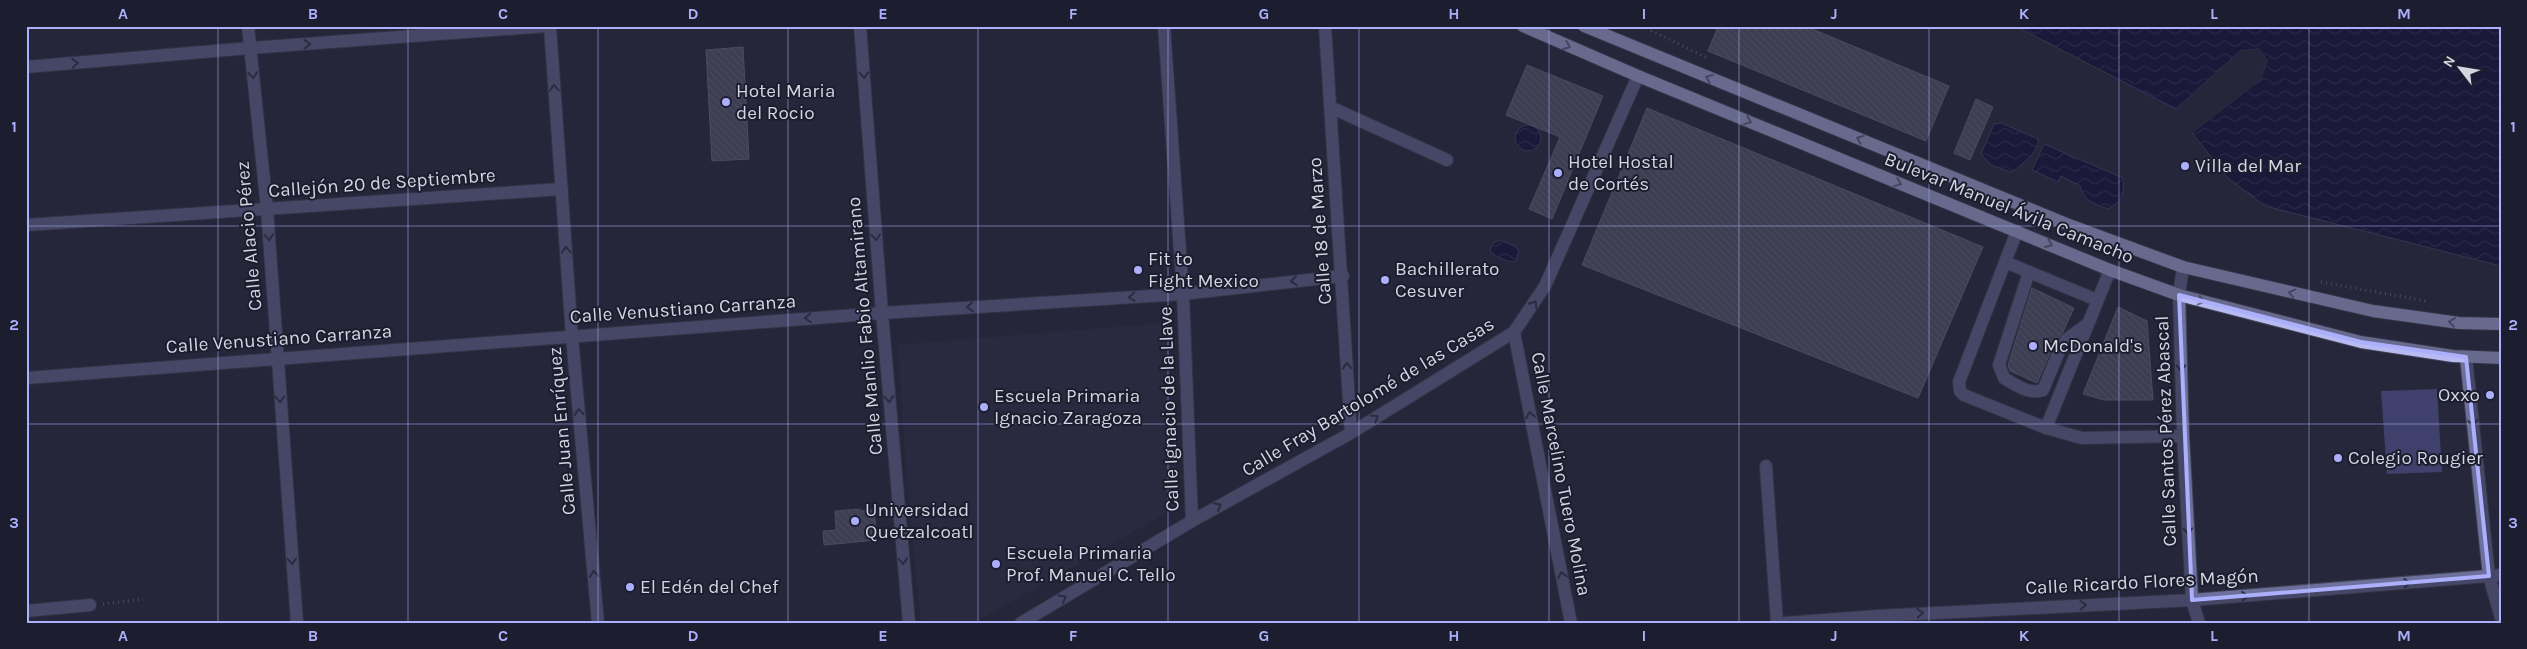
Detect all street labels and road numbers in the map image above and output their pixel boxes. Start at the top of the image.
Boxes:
street label: Bulevar Manuel Ávila Camacho [1881,147,2137,268]
street label: Calle 18 de Marzo [1304,156,1336,306]
street label: Calle Alacio Pérez [232,160,266,312]
street label: Callejón 20 de Septiembre [268,164,496,202]
street label: Calle Manlio Fabio Altamirano [843,196,887,456]
street label: Calle Venustiano Carranza [569,290,797,328]
street label: Calle Ignacio de la Llave [1154,306,1184,512]
street label: Calle Fray Bartolomé de las Casas [1238,313,1498,481]
street label: Calle Santos Pérez Abascal [2151,315,2181,547]
street label: Calle Venustiano Carranza [165,320,393,358]
street label: Calle Juan Enríquez [544,346,580,516]
street label: Calle Marcelino Tuero Molina [1527,350,1595,598]
street label: Calle Ricardo Flores Magón [2025,565,2259,599]

